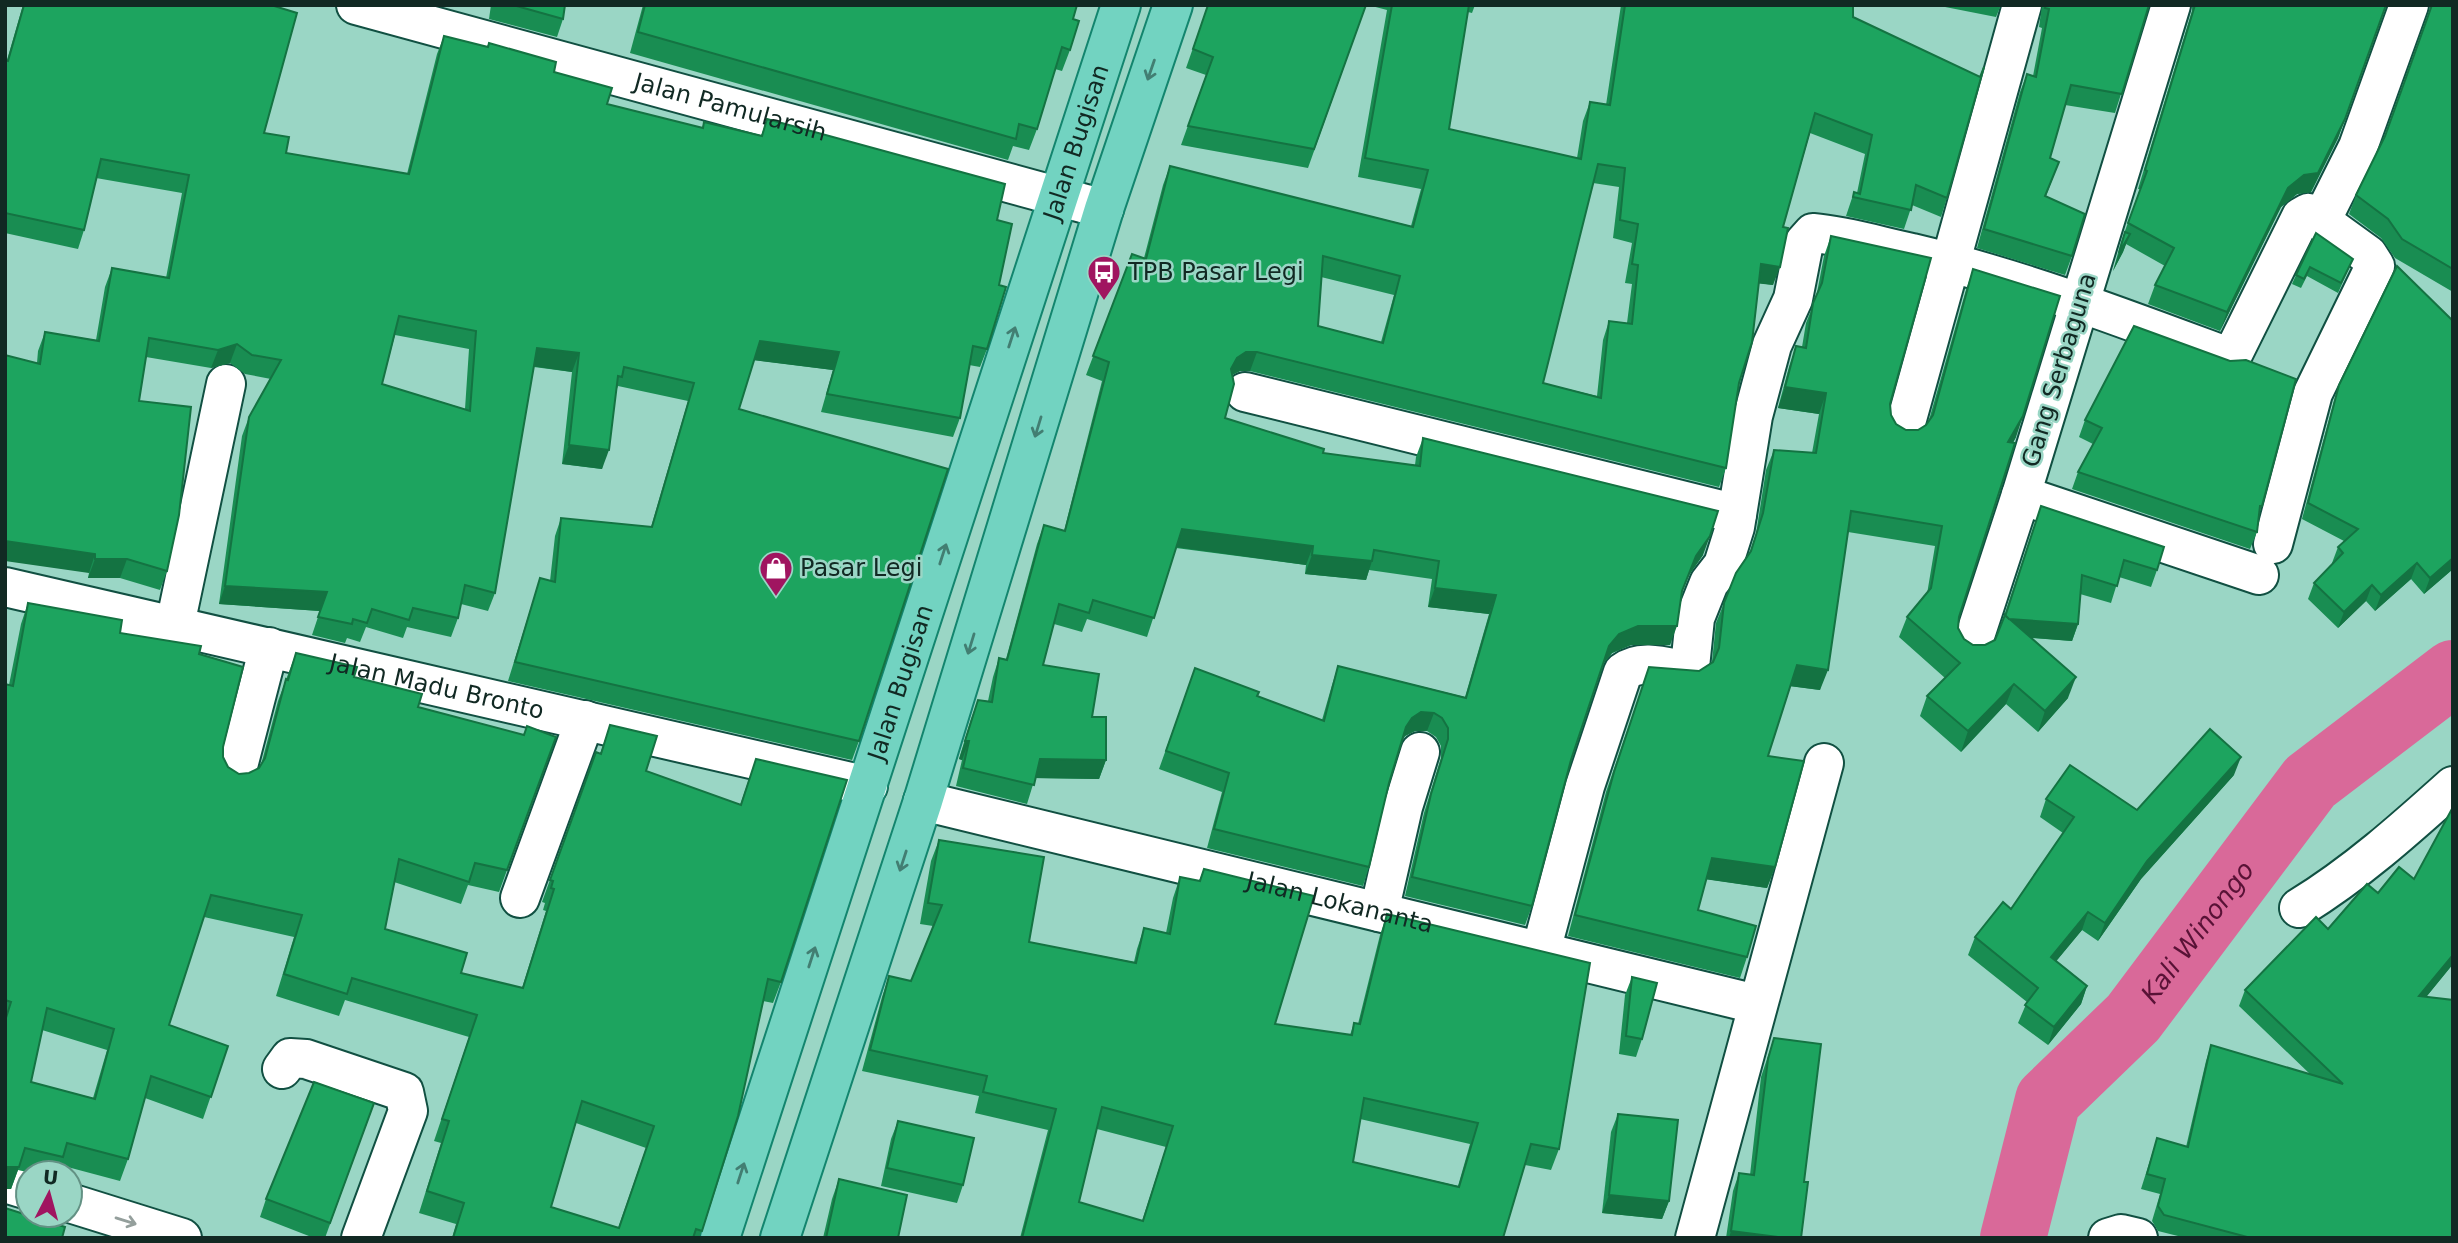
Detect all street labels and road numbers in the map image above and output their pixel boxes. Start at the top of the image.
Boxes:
street label: Jalan Bugisan [1037,61,1115,226]
street label: Jalan Pamularsih [629,67,830,147]
street label: Gang Serbaguna [2016,270,2102,470]
street label: Jalan Bugisan [862,601,939,766]
street label: Jalan Madu Bronto [325,648,547,725]
street label: Jalan Lokananta [1242,866,1436,939]

